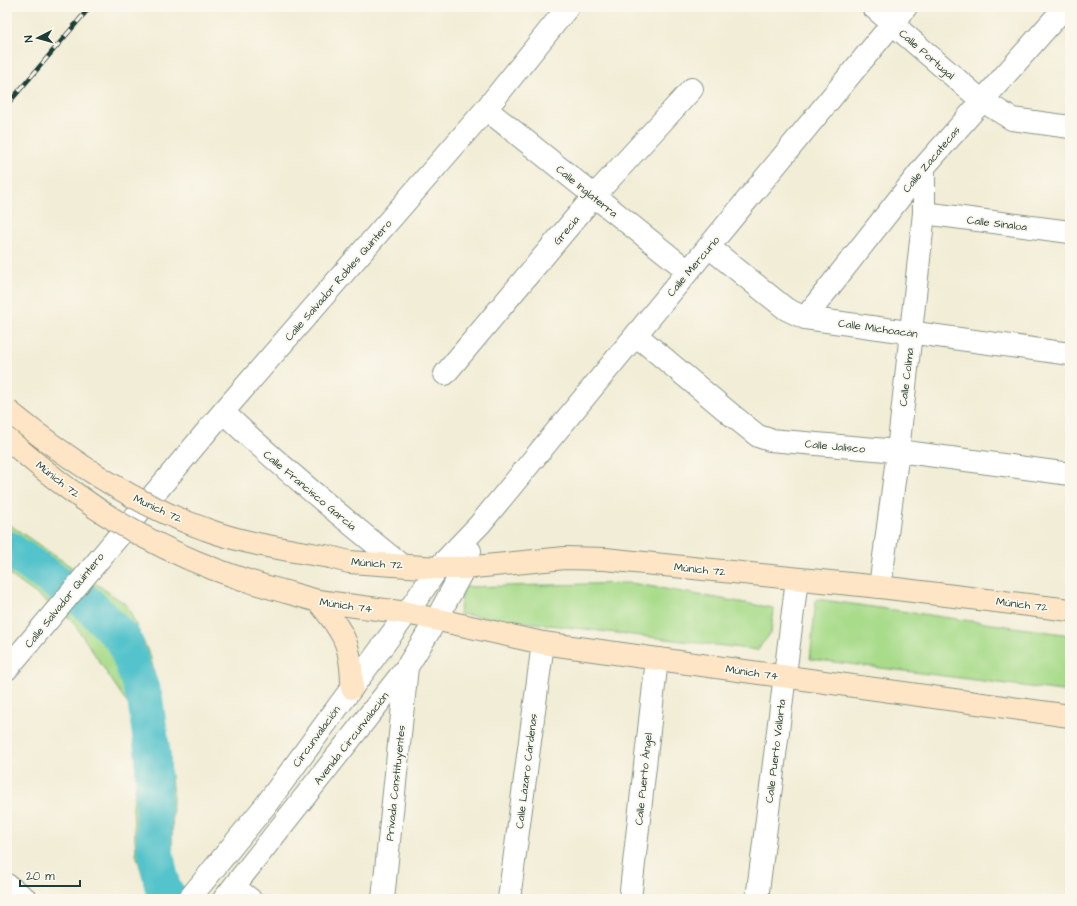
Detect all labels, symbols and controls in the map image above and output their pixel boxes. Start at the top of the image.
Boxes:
north arrow [18,18,58,58]
street label: Calle Portugal [895,26,958,84]
text: N [21,35,36,43]
street label: Calle Zacatecas [899,123,964,196]
street label: Calle Inglaterra [552,162,621,222]
street label: Grecia [550,212,583,248]
street label: Calle Sinaloa [966,212,1028,235]
street label: Calle Salvador Robles Quintero [281,216,396,344]
street label: Calle Mercurio [664,232,724,300]
street label: Calle Michoacán [837,315,919,342]
street label: Calle Colima [895,347,918,407]
street label: Calle Jalisco [804,436,867,457]
street label: Calle Francisco García [260,447,360,534]
street label: Múnich 72 [33,458,83,502]
street label: Munich 72 [131,491,185,526]
street label: Calle Salvador Quintero [21,549,108,651]
street label: Múnich 72 [351,554,404,573]
street label: Múnich 72 [673,559,727,580]
street label: Múnich 74 [319,594,374,617]
street label: Múnich 72 [995,594,1049,615]
street label: Múnich 74 [725,661,780,684]
street label: Avenida Circunvalación [310,688,393,788]
street label: Calle Puerto Vallarta [762,698,789,804]
street label: Circunvalación [289,702,344,770]
street label: Calle Lázaro Cárdenas [512,712,541,829]
street label: Privada Constituyentes [382,724,410,842]
street label: Calle Puerto Ángel [631,732,657,826]
scale bar [20,862,80,888]
text: 20 m [26,868,55,885]

